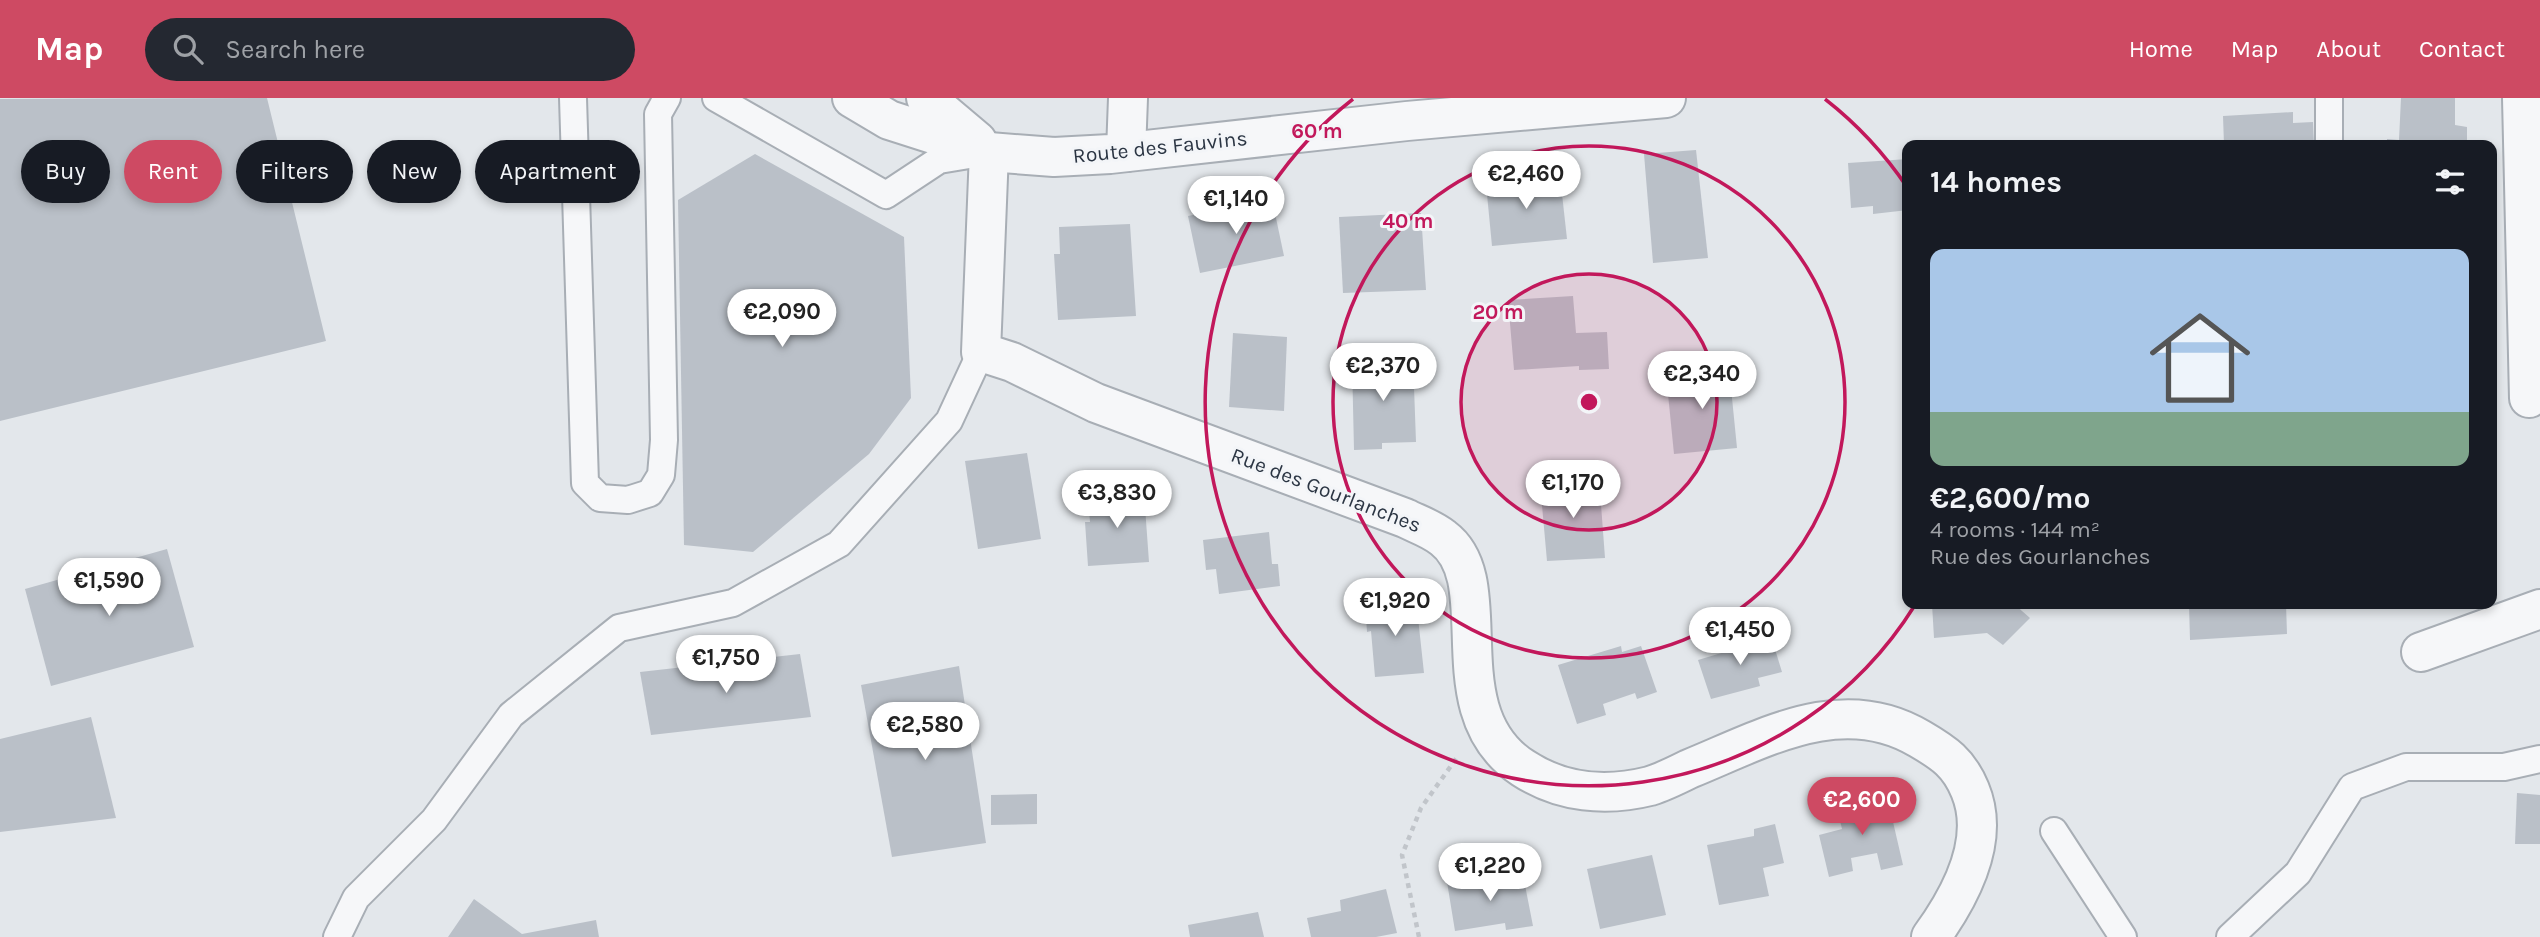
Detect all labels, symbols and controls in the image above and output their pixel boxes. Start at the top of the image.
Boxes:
search box [145,18,635,81]
text: Map [35,30,103,68]
icon: search [169,30,207,68]
text: Search here [225,34,365,65]
text: Home [2129,35,2193,63]
text: Map [2231,35,2278,63]
text: About [2316,35,2381,63]
text: Contact [2419,35,2505,63]
text: 60 m [1291,119,1343,143]
street label: Route des Fauvins [1072,126,1248,168]
chip: Buy [21,140,110,203]
chip: Rent [124,140,222,203]
chip: Filters [236,140,353,203]
chip: New [367,140,461,203]
chip: Apartment [475,140,640,203]
pin: €2,460 [1469,152,1583,211]
text: €2,460 [1488,160,1564,187]
icon: filters [2431,163,2469,201]
text: 14 homes [1930,164,2062,200]
pin: €1,140 [1179,176,1293,236]
text: €1,140 [1203,185,1269,212]
text: 40 m [1382,209,1434,233]
pin: €2,090 [725,289,839,349]
icon: home [2137,295,2263,421]
text: €2,090 [743,298,821,325]
text: 20 m [1472,300,1524,324]
pin: €2,370 [1326,344,1440,403]
text: €2,370 [1346,352,1420,379]
pin: €2,340 [1645,352,1759,411]
text: €2,340 [1664,360,1740,387]
centre of rings [1577,390,1601,414]
street label: Rue des Gourlanches [1228,443,1424,537]
pin: €1,170 [1516,460,1630,520]
text: €1,170 [1542,469,1604,496]
pin: €3,830 [1060,470,1174,530]
text: €3,830 [1078,479,1156,506]
text: €2,600/mo [1930,480,2091,516]
text: 4 rooms · 144 m² [1930,516,2100,543]
text: Rue des Gourlanches [1930,543,2151,570]
pin: €1,590 [52,559,166,618]
text: €1,590 [74,567,144,594]
pin: €1,920 [1338,578,1452,638]
text: €1,920 [1359,587,1431,614]
pin: €1,450 [1683,608,1797,667]
text: €1,450 [1705,616,1775,643]
pin: €1,750 [669,636,783,695]
text: €1,750 [692,644,760,671]
pin: €2,580 [868,702,982,762]
text: €2,580 [886,711,964,738]
pin: €2,600 [1805,778,1919,837]
text: €2,600 [1823,786,1901,813]
pin: €1,220 [1433,844,1547,903]
text: €1,220 [1455,852,1525,879]

